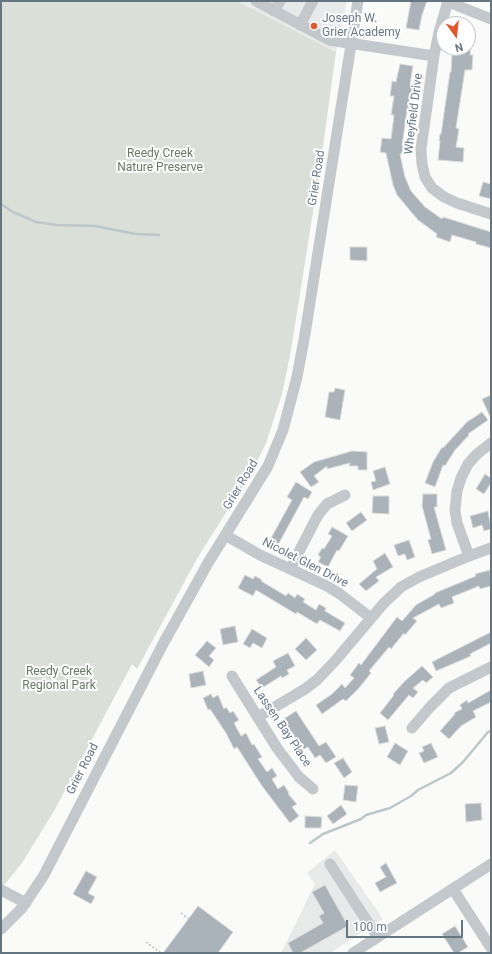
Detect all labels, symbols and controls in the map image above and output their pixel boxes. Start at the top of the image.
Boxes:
place label: Joseph W. Grier Academy [322,12,401,40]
north arrow [436,16,476,56]
marker: Joseph W. Grier Academy [309,21,319,31]
text: N [454,40,464,54]
street label: Wheyfield Drive [402,72,426,156]
park label: Reedy Creek Nature Preserve [117,147,203,175]
street label: Grier Road [306,149,328,207]
street label: Grier Road [220,457,262,513]
street label: Nicolet Glen Drive [259,535,351,591]
park label: Reedy Creek Regional Park [22,665,96,693]
street label: Lassen Bay Place [250,684,314,770]
street label: Grier Road [64,741,102,797]
scale bar [348,912,465,938]
text: 100 m [353,920,387,934]

